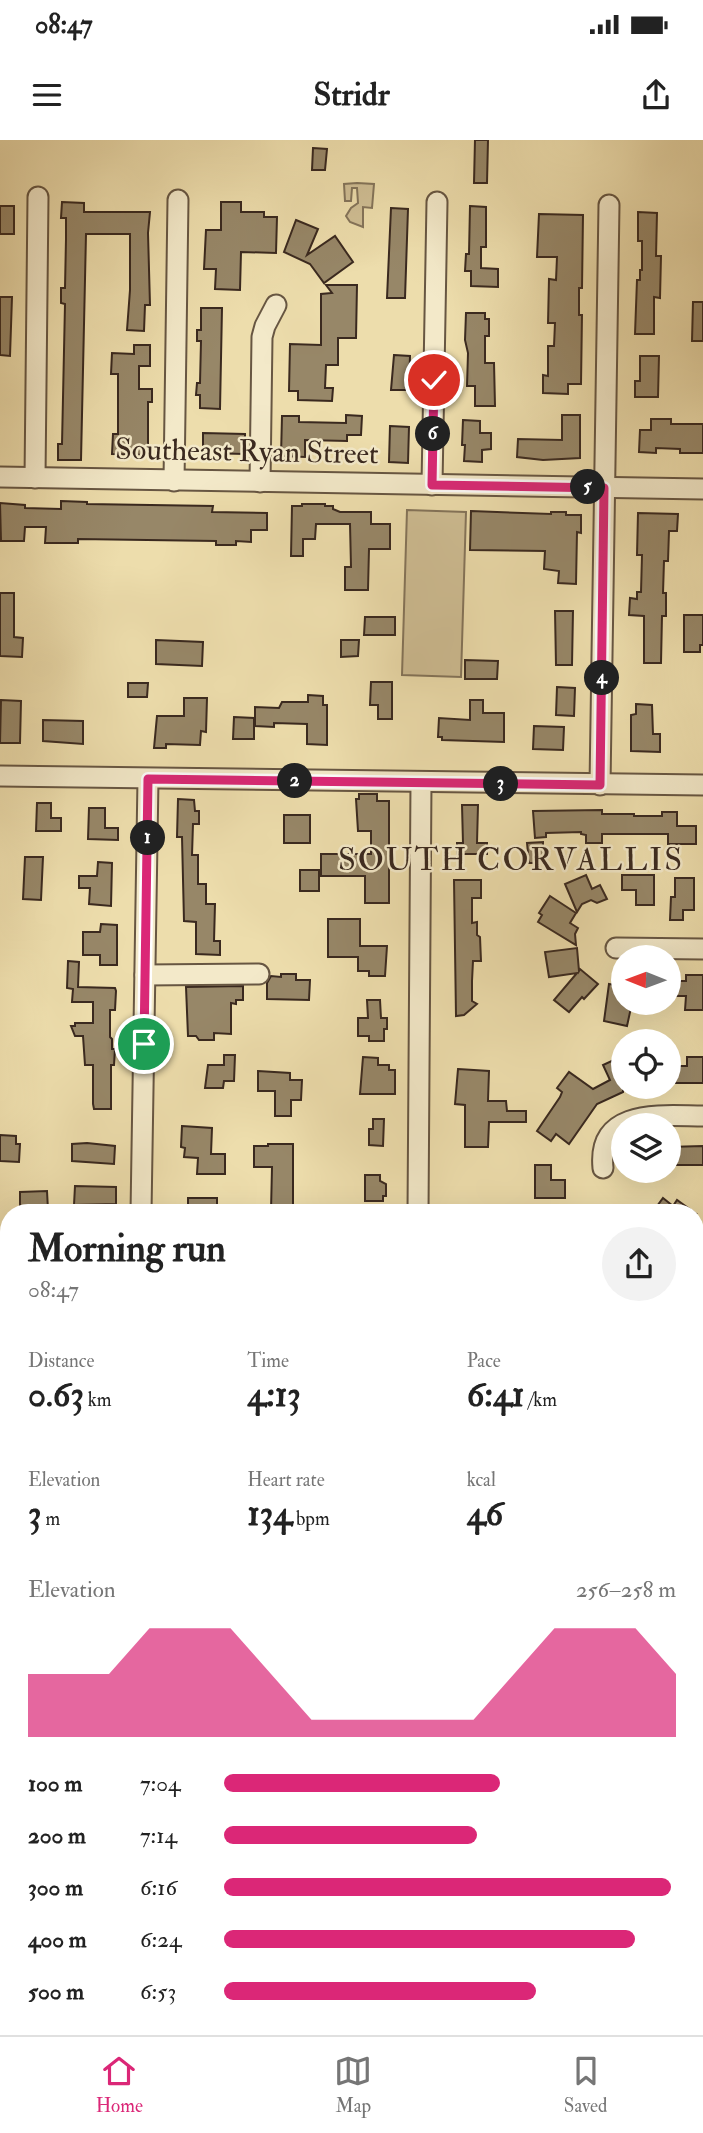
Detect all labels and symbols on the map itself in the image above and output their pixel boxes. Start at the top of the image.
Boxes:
pin [404,350,464,410]
pin: 6 [416,416,450,452]
street label: Southeast Ryan Street [115,431,379,472]
pin: 5 [570,470,606,504]
pin: 4 [584,660,620,696]
pin: 2 [278,764,312,798]
pin: 3 [484,766,518,802]
pin: 1 [130,820,166,856]
district label: SOUTH CORVALLIS [338,840,684,880]
north arrow [611,945,681,1015]
pin [114,1014,174,1074]

